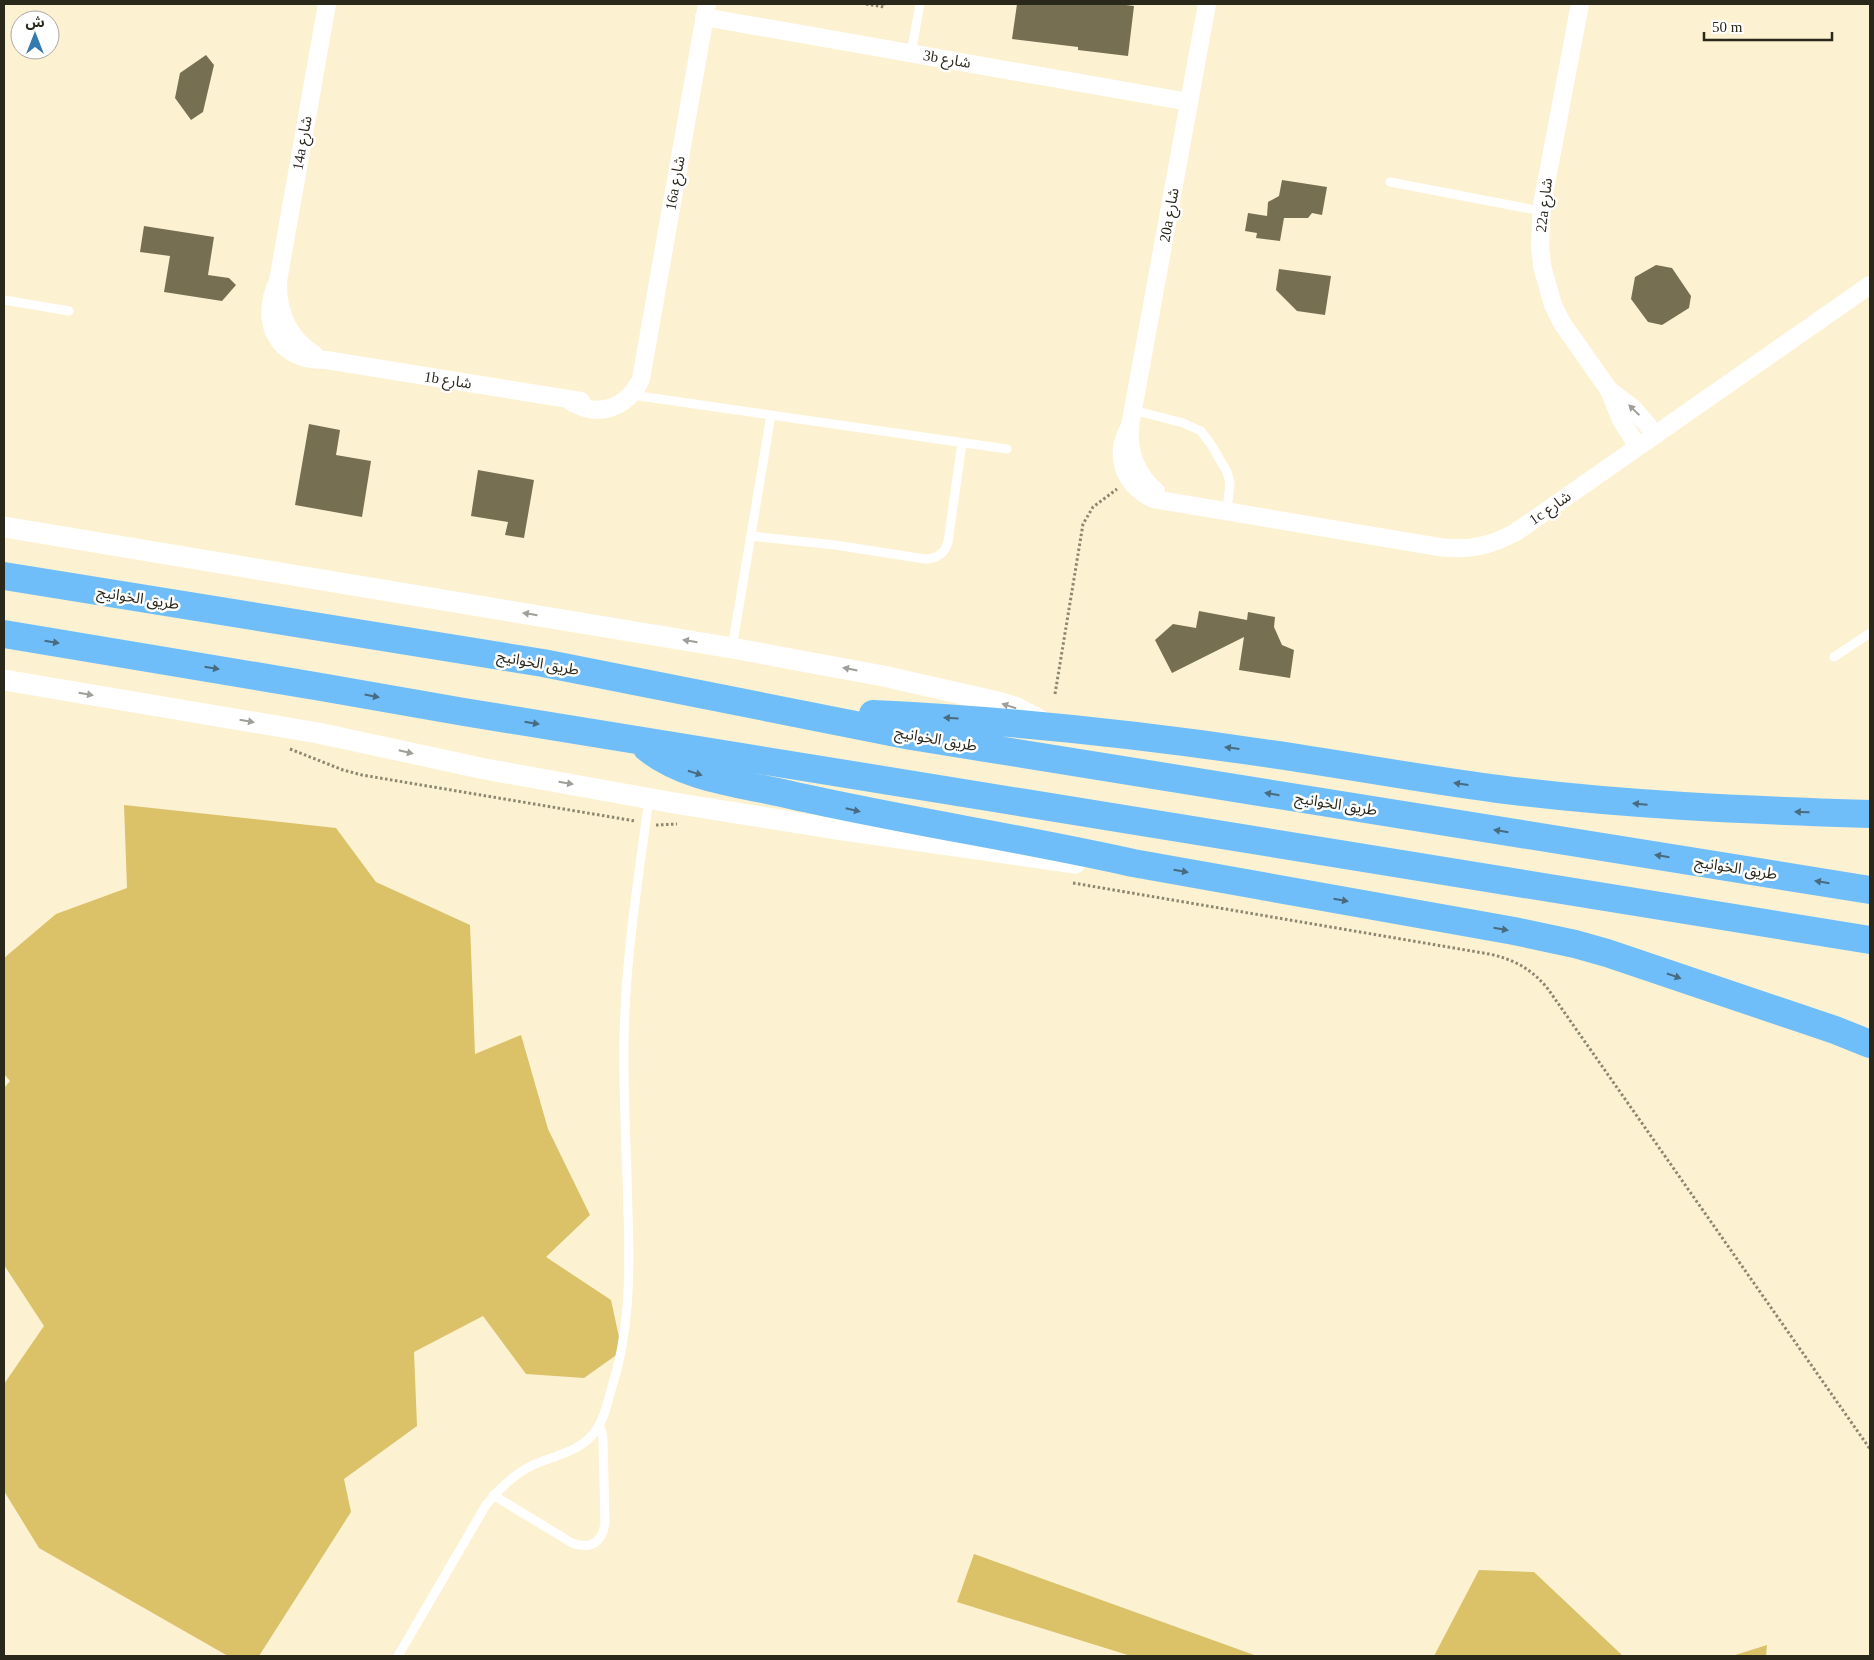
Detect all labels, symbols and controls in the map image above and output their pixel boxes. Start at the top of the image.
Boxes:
north arrow [10,10,60,60]
scale bar [1704,10,1832,42]
text: ش [25,15,45,30]
text: 50 m [1712,19,1743,35]
street label: 3b شارع [921,47,972,75]
street label: 14a شارع [289,114,319,172]
street label: 16a شارع [662,154,692,212]
street label: 22a شارع [1533,177,1559,234]
street label: 20a شارع [1156,186,1186,244]
street label: 1b شارع [422,368,473,396]
one-way arrow [1629,405,1641,417]
street label: 1c شارع [1526,488,1576,531]
street label: طريق الخوانيج [95,584,180,616]
one-way arrow [522,610,538,618]
one-way arrow [682,636,698,644]
one-way arrow [44,638,60,646]
street label: طريق الخوانيج [495,648,580,682]
one-way arrow [204,665,220,673]
one-way arrow [842,665,858,673]
one-way arrow [79,691,95,699]
one-way arrow [365,693,381,701]
one-way arrow [1001,701,1016,709]
one-way arrow [943,714,959,722]
one-way arrow [239,718,255,726]
one-way arrow [525,720,541,728]
street label: طريق الخوانيج [893,724,978,758]
one-way arrow [1223,744,1239,752]
one-way arrow [398,748,414,756]
one-way arrow [688,769,703,777]
one-way arrow [558,779,574,787]
one-way arrow [1453,780,1469,788]
one-way arrow [1263,789,1279,797]
street label: طريق الخوانيج [1293,790,1378,822]
one-way arrow [1632,800,1648,808]
one-way arrow [846,806,861,814]
one-way arrow [1794,808,1810,816]
one-way arrow [1493,826,1509,834]
one-way arrow [1653,852,1669,860]
street label: طريق الخوانيج [1693,854,1778,886]
one-way arrow [1174,868,1190,876]
one-way arrow [1814,878,1830,886]
one-way arrow [1334,896,1350,904]
one-way arrow [1494,925,1510,933]
one-way arrow [1667,973,1682,980]

